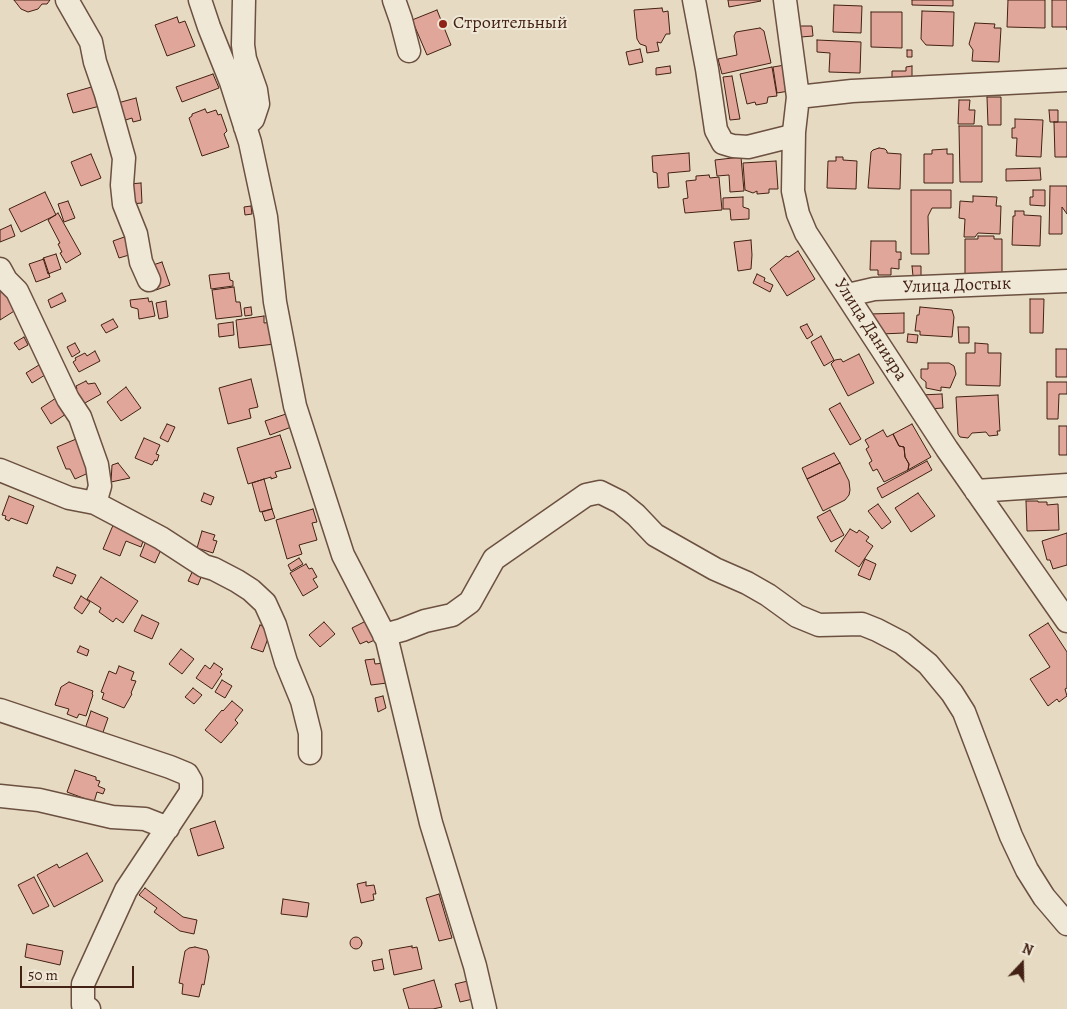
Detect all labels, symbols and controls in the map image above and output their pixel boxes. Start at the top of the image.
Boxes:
place label: Строительный [453,13,567,35]
marker: Строительный [437,18,449,30]
street label: Улица Достык [902,273,1012,299]
street label: Улица Данияра [829,275,911,385]
north arrow [997,939,1047,989]
text: N [1019,939,1036,960]
scale bar [22,956,136,988]
text: 50 m [28,965,58,985]

